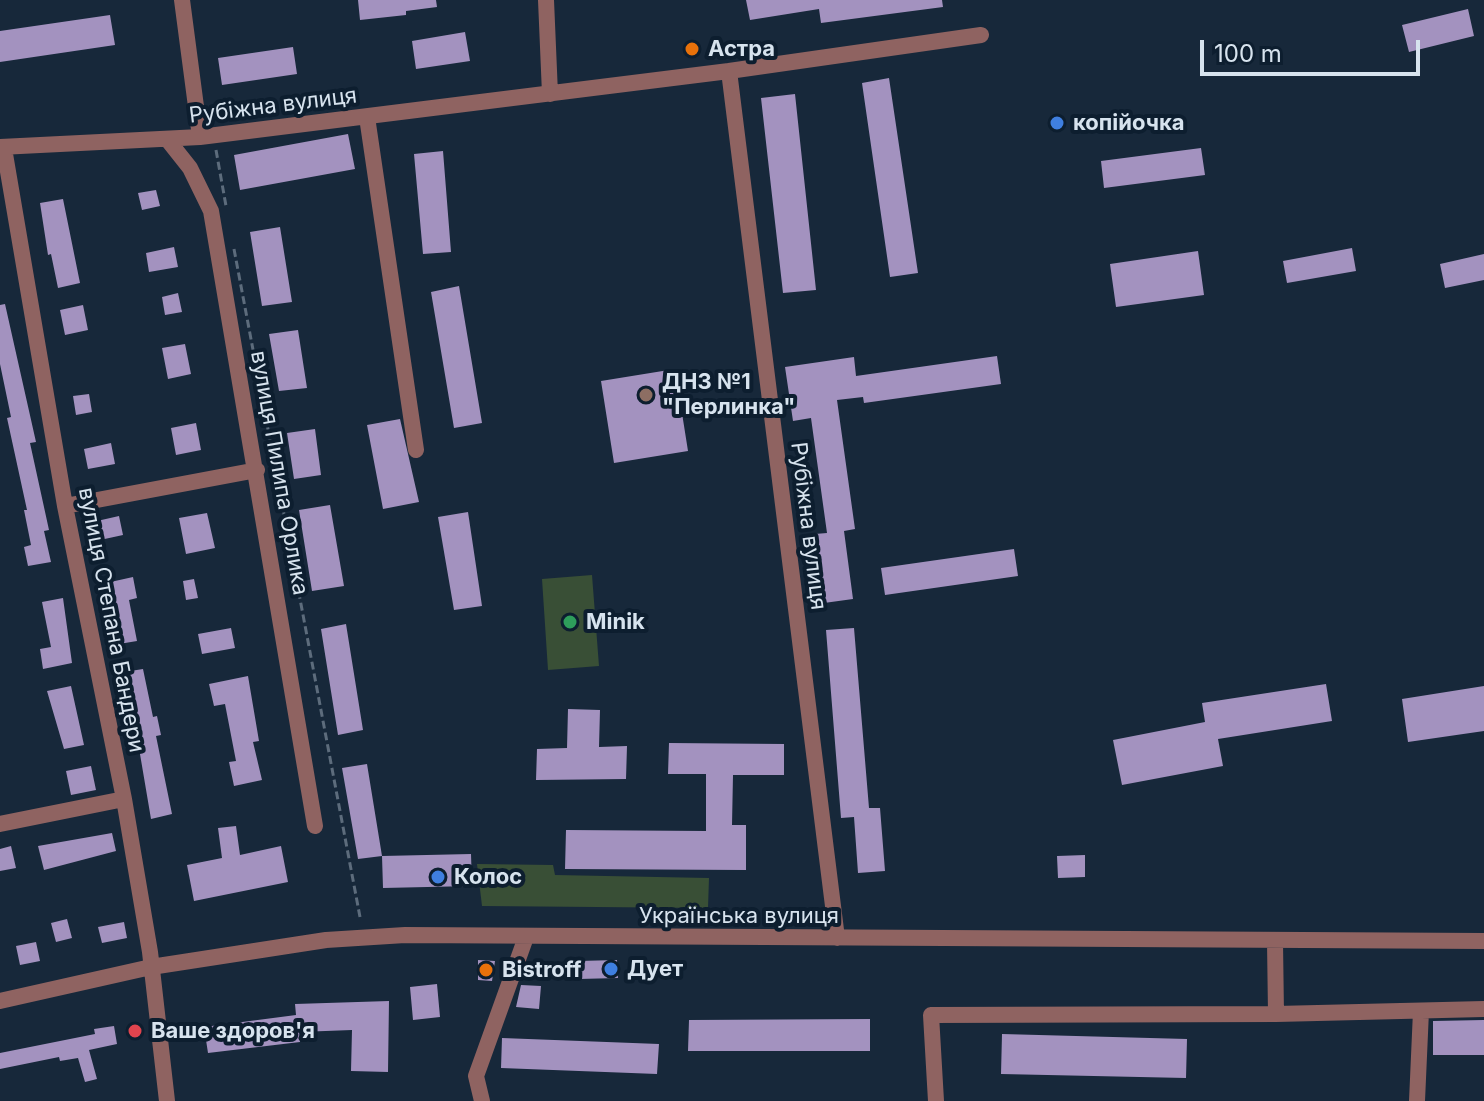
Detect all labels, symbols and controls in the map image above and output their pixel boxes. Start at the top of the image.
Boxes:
scale bar [1204,24,1424,74]
place label: Астра [708,36,775,62]
text: 100 m [1214,39,1282,68]
marker: Астра [683,40,701,58]
street label: Рубіжна вулиця [188,83,358,129]
place label: копійочка [1073,110,1185,136]
marker: копійочка [1048,114,1066,132]
street label: вулиця Пилипа Орлика [244,349,314,597]
place label: ДНЗ №1 "Перлинка" [662,369,796,420]
marker: ДНЗ №1 "Перлинка" [637,386,655,404]
street label: Рубіжна вулиця [785,441,831,611]
street label: вулиця Степана Бандери [72,485,150,755]
place label: Minik [586,609,645,635]
marker: Minik [561,613,579,631]
place label: Колос [454,864,522,890]
marker: Колос [429,868,447,886]
street label: Українська вулиця [639,903,839,929]
place label: Дует [627,956,683,982]
place label: Bistroff [502,957,581,983]
marker: Дует [602,960,620,978]
marker: Bistroff [477,961,495,979]
place label: Ваше здоров'я [151,1018,315,1044]
marker: Ваше здоров'я [126,1022,144,1040]

